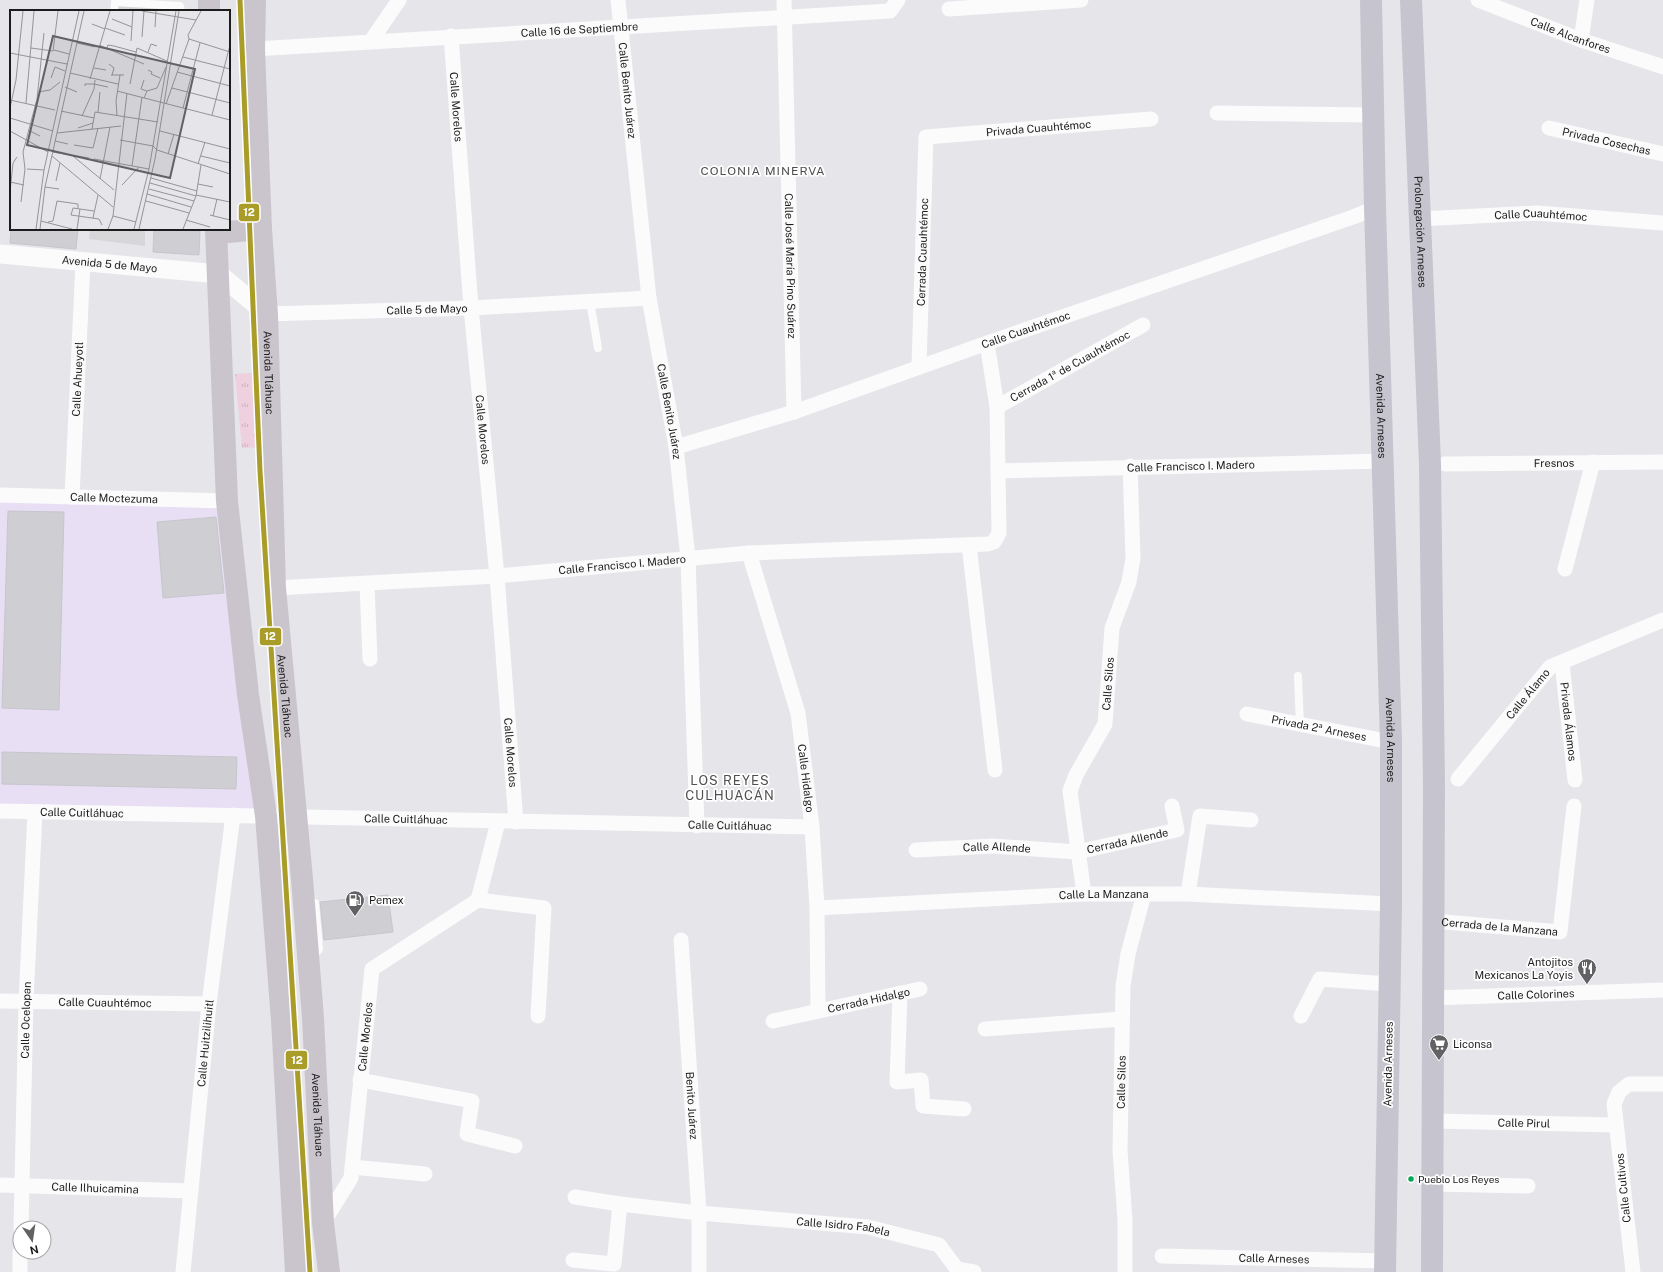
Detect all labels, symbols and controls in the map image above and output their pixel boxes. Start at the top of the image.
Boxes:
inset map [10,10,230,230]
street label: Calle Alcanfores [1529,15,1612,55]
street label: Calle 16 de Septiembre [520,20,639,39]
street label: Calle Benito Juárez [616,42,638,139]
street label: Calle Morelos [448,72,465,143]
street label: Privada Cuauhtémoc [985,118,1092,138]
street label: Privada Cosechas [1561,125,1652,157]
district label: COLONIA MINERVA [700,164,826,178]
street label: Prolongación Arneses [1412,176,1429,288]
street label: Calle José María Pino Suárez [783,193,798,339]
street label: Cerrada Cuauhtémoc [915,198,930,306]
line badge: 12 [238,203,260,222]
text: 12 [243,206,255,218]
street label: Calle Cuauhtémoc [1494,207,1588,223]
street label: Avenida 5 de Mayo [61,254,158,274]
street label: Calle 5 de Mayo [386,302,468,316]
street label: Calle Cuauhtémoc [980,309,1072,351]
street label: Cerrada 1ª de Cuauhtémoc [1008,328,1132,404]
street label: Avenida Tláhuac [261,330,276,415]
street label: Calle Ahueyotl [70,342,85,417]
street label: Calle Benito Juárez [655,363,683,460]
street label: Avenida Arneses [1374,373,1389,459]
street label: Calle Morelos [473,394,492,465]
street label: Fresnos [1534,457,1575,469]
street label: Calle Francisco I. Madero [1127,458,1255,474]
street label: Calle Moctezuma [70,491,158,505]
street label: Calle Francisco I. Madero [558,553,686,576]
line badge: 12 [259,627,282,646]
text: 12 [264,630,276,642]
street label: Avenida Tláhuac [275,654,295,738]
street label: Calle Silos [1100,656,1116,711]
street label: Calle Álamo [1504,666,1552,722]
street label: Privada Álamos [1558,682,1579,762]
street label: Avenida Arneses [1384,697,1397,783]
street label: Privada 2ª Arneses [1270,713,1368,743]
street label: Calle Morelos [502,717,519,788]
street label: Calle Hidalgo [796,743,816,813]
district label: LOS REYES CULHUACÁN [685,773,775,803]
street label: Calle Cuitláhuac [40,806,124,819]
street label: Calle Cuitláhuac [364,812,448,826]
street label: Calle Cuitláhuac [688,819,772,832]
street label: Cerrada Allende [1086,826,1169,856]
street label: Calle Allende [963,840,1031,855]
street label: Calle La Manzana [1059,888,1148,901]
fuel station icon: Pemex [344,889,366,917]
place label: Pemex [369,894,404,906]
street label: Cerrada de la Manzana [1441,916,1559,938]
place label: Antojitos Mexicanos La Yoyis [1475,956,1573,981]
restaurant icon: Antojitos Mexicanos La Yoyis [1576,957,1598,985]
street label: Calle Ocelopan [19,981,33,1059]
street label: Cerrada Hidalgo [827,985,911,1015]
street label: Calle Colorines [1497,987,1575,1002]
street label: Calle Cuauhtémoc [58,996,152,1009]
street label: Calle Huitzilihuitl [195,999,216,1087]
street label: Calle Morelos [356,1001,375,1072]
street label: Avenida Arneses [1381,1021,1395,1107]
supermarket icon: Liconsa [1428,1033,1450,1061]
place label: Liconsa [1453,1038,1492,1050]
line badge: 12 [285,1050,308,1070]
text: 12 [291,1054,303,1066]
street label: Calle Silos [1115,1055,1128,1109]
street label: Benito Juárez [684,1071,700,1140]
street label: Avenida Tláhuac [310,1072,326,1157]
street label: Calle Pirul [1498,1116,1550,1130]
street label: Calle Cultivos [1613,1152,1633,1223]
place label: Pueblo Los Reyes [1418,1173,1499,1185]
marker: Pueblo Los Reyes [1406,1174,1416,1184]
street label: Calle Ilhuicamina [51,1181,139,1195]
street label: Calle Isidro Fabela [796,1215,891,1238]
north arrow [12,1220,52,1260]
text: N [29,1243,40,1257]
street label: Calle Arneses [1238,1252,1310,1265]

